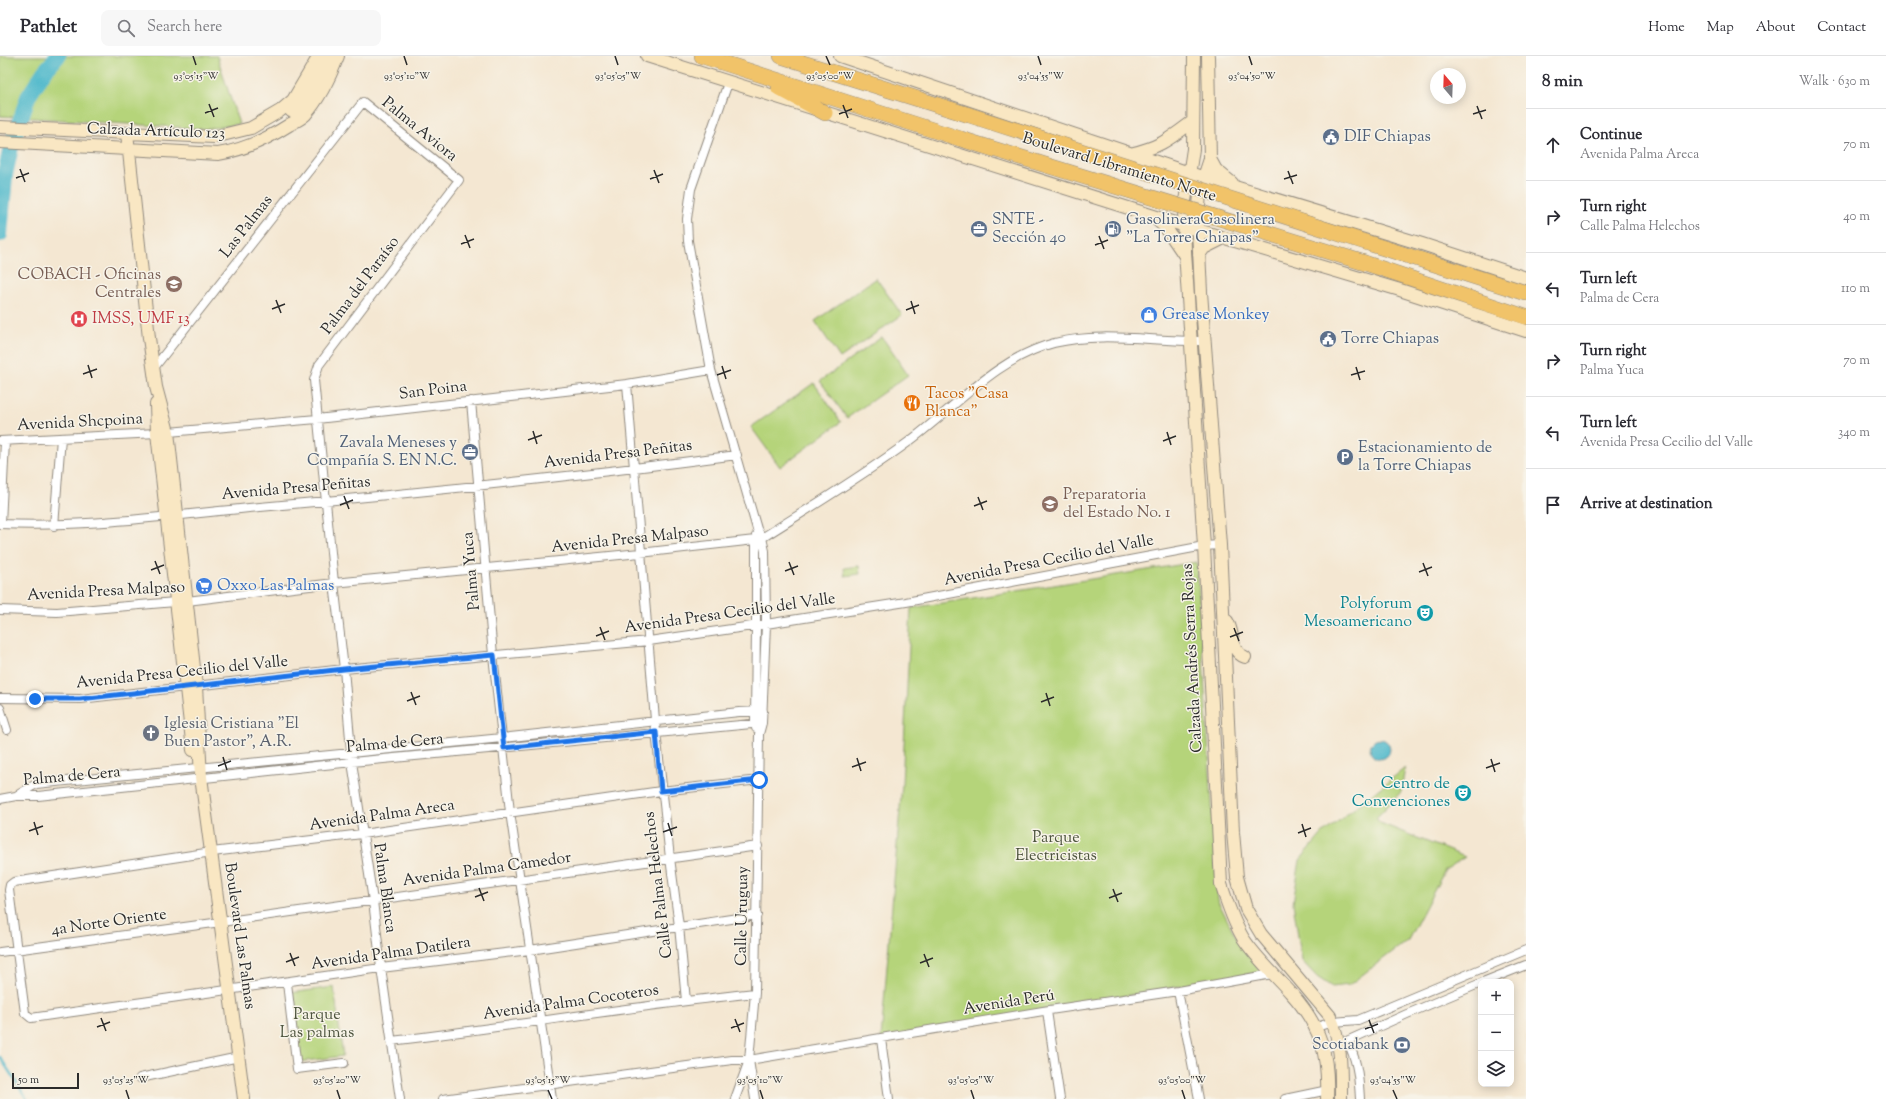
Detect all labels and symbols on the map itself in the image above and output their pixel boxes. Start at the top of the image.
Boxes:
north arrow [1430,68,1466,104]
text: 93°05'15"W [174,69,218,84]
text: 93°05'10"W [384,69,430,84]
text: 93°05'05"W [595,69,641,84]
text: 93°05'00"W [806,69,854,84]
text: 93°04'55"W [1018,69,1064,84]
text: 93°04'50"W [1228,69,1276,84]
street label: Palma Aviora [376,92,462,168]
street label: Calzada Artículo 123 [86,118,226,146]
place label: DIF Chiapas [1344,126,1431,149]
street label: Boulevard Libramiento Norte [1019,127,1219,209]
public building icon: DIF Chiapas [1321,127,1341,147]
street label: Las Palmas [215,191,279,263]
place label: SNTE - Sección 40 [992,209,1066,250]
place label: GasolineraGasolinera "La Torre Chiapas" [1126,209,1276,250]
office icon: SNTE - Sección 40 [969,219,989,239]
fuel station icon: GasolineraGasolinera "La Torre Chiapas" [1103,219,1123,239]
street label: Palma del Paraíso [316,232,406,340]
place label: COBACH - Oficinas Centrales [18,264,161,305]
school or university icon: COBACH - Oficinas Centrales [164,274,184,294]
place label: Grease Monkey [1162,304,1269,327]
shop icon: Grease Monkey [1139,305,1159,325]
place label: IMSS, UMF 13 [92,308,190,331]
hospital icon: IMSS, UMF 13 [69,309,89,329]
place label: Torre Chiapas [1341,328,1439,351]
public building icon: Torre Chiapas [1318,329,1338,349]
street label: San Poina [398,375,469,407]
place label: Tacos "Casa Blanca" [925,383,1009,424]
restaurant icon: Tacos "Casa Blanca" [902,393,922,413]
street label: Avenida Shcpoina [16,408,144,438]
place label: Zavala Meneses y Compañía S. EN N.C. [307,432,457,473]
street label: Avenida Presa Peñitas [542,434,694,476]
place label: Estacionamiento de la Torre Chiapas [1358,437,1492,478]
office icon: Zavala Meneses y Compañía S. EN N.C. [460,442,480,462]
parking icon: Estacionamiento de la Torre Chiapas [1335,447,1355,467]
street label: Avenida Presa Peñitas [221,471,371,507]
place label: Preparatoria del Estado No. 1 [1063,484,1171,525]
school or university icon: Preparatoria del Estado No. 1 [1040,494,1060,514]
street label: Avenida Presa Malpaso [550,520,710,560]
street label: Avenida Presa Cecilio del Valle [942,529,1156,593]
street label: Palma Yuca [457,530,487,611]
street label: Calzada Andrés Serra Rojas [1177,563,1209,753]
place label: Oxxo Las Palmas [217,575,334,598]
street label: Avenida Presa Malpaso [26,576,186,608]
supermarket icon: Oxxo Las Palmas [194,576,214,596]
street label: Avenida Presa Cecilio del Valle [623,588,837,640]
place label: Polyforum Mesoamericano [1304,593,1412,634]
theatre icon: Polyforum Mesoamericano [1415,603,1435,623]
street label: Avenida Presa Cecilio del Valle [75,650,289,696]
route end [26,690,44,708]
place label: Iglesia Cristiana "El Buen Pastor", A.R. [164,713,300,754]
church icon: Iglesia Cristiana "El Buen Pastor", A.R. [141,723,161,743]
street label: Palma de Cera [345,728,445,760]
street label: Palma de Cera [22,761,122,793]
route start [750,771,768,789]
place label: Centro de Convenciones [1352,773,1450,814]
theatre icon: Centro de Convenciones [1453,783,1473,803]
street label: Avenida Palma Areca [308,794,457,838]
street label: Calle Palma Helechos [639,810,679,960]
park label: Parque Electricistas [1015,827,1097,868]
street label: Palma Blanca [366,842,402,935]
street label: Avenida Palma Camedor [401,847,573,893]
street label: Boulevard Las Palmas [217,861,261,1011]
street label: Calle Uruguay [731,866,755,966]
street label: 4a Norte Oriente [50,904,168,942]
street label: Avenida Palma Datilera [310,931,473,977]
street label: Avenida Palma Cocoteros [482,979,660,1027]
street label: Avenida Perú [962,984,1056,1022]
park label: Parque Las palmas [280,1004,354,1045]
place label: Scotiabank [1312,1034,1389,1057]
bank icon: Scotiabank [1392,1035,1412,1055]
scale bar [12,1071,79,1090]
text: 93°05'25"W [103,1073,149,1088]
text: 93°05'20"W [313,1073,361,1088]
text: 93°05'15"W [526,1073,570,1088]
text: 93°05'10"W [737,1073,783,1088]
text: 93°05'05"W [948,1073,994,1088]
text: 93°05'00"W [1158,1073,1206,1088]
text: 93°04'55"W [1370,1073,1416,1088]

